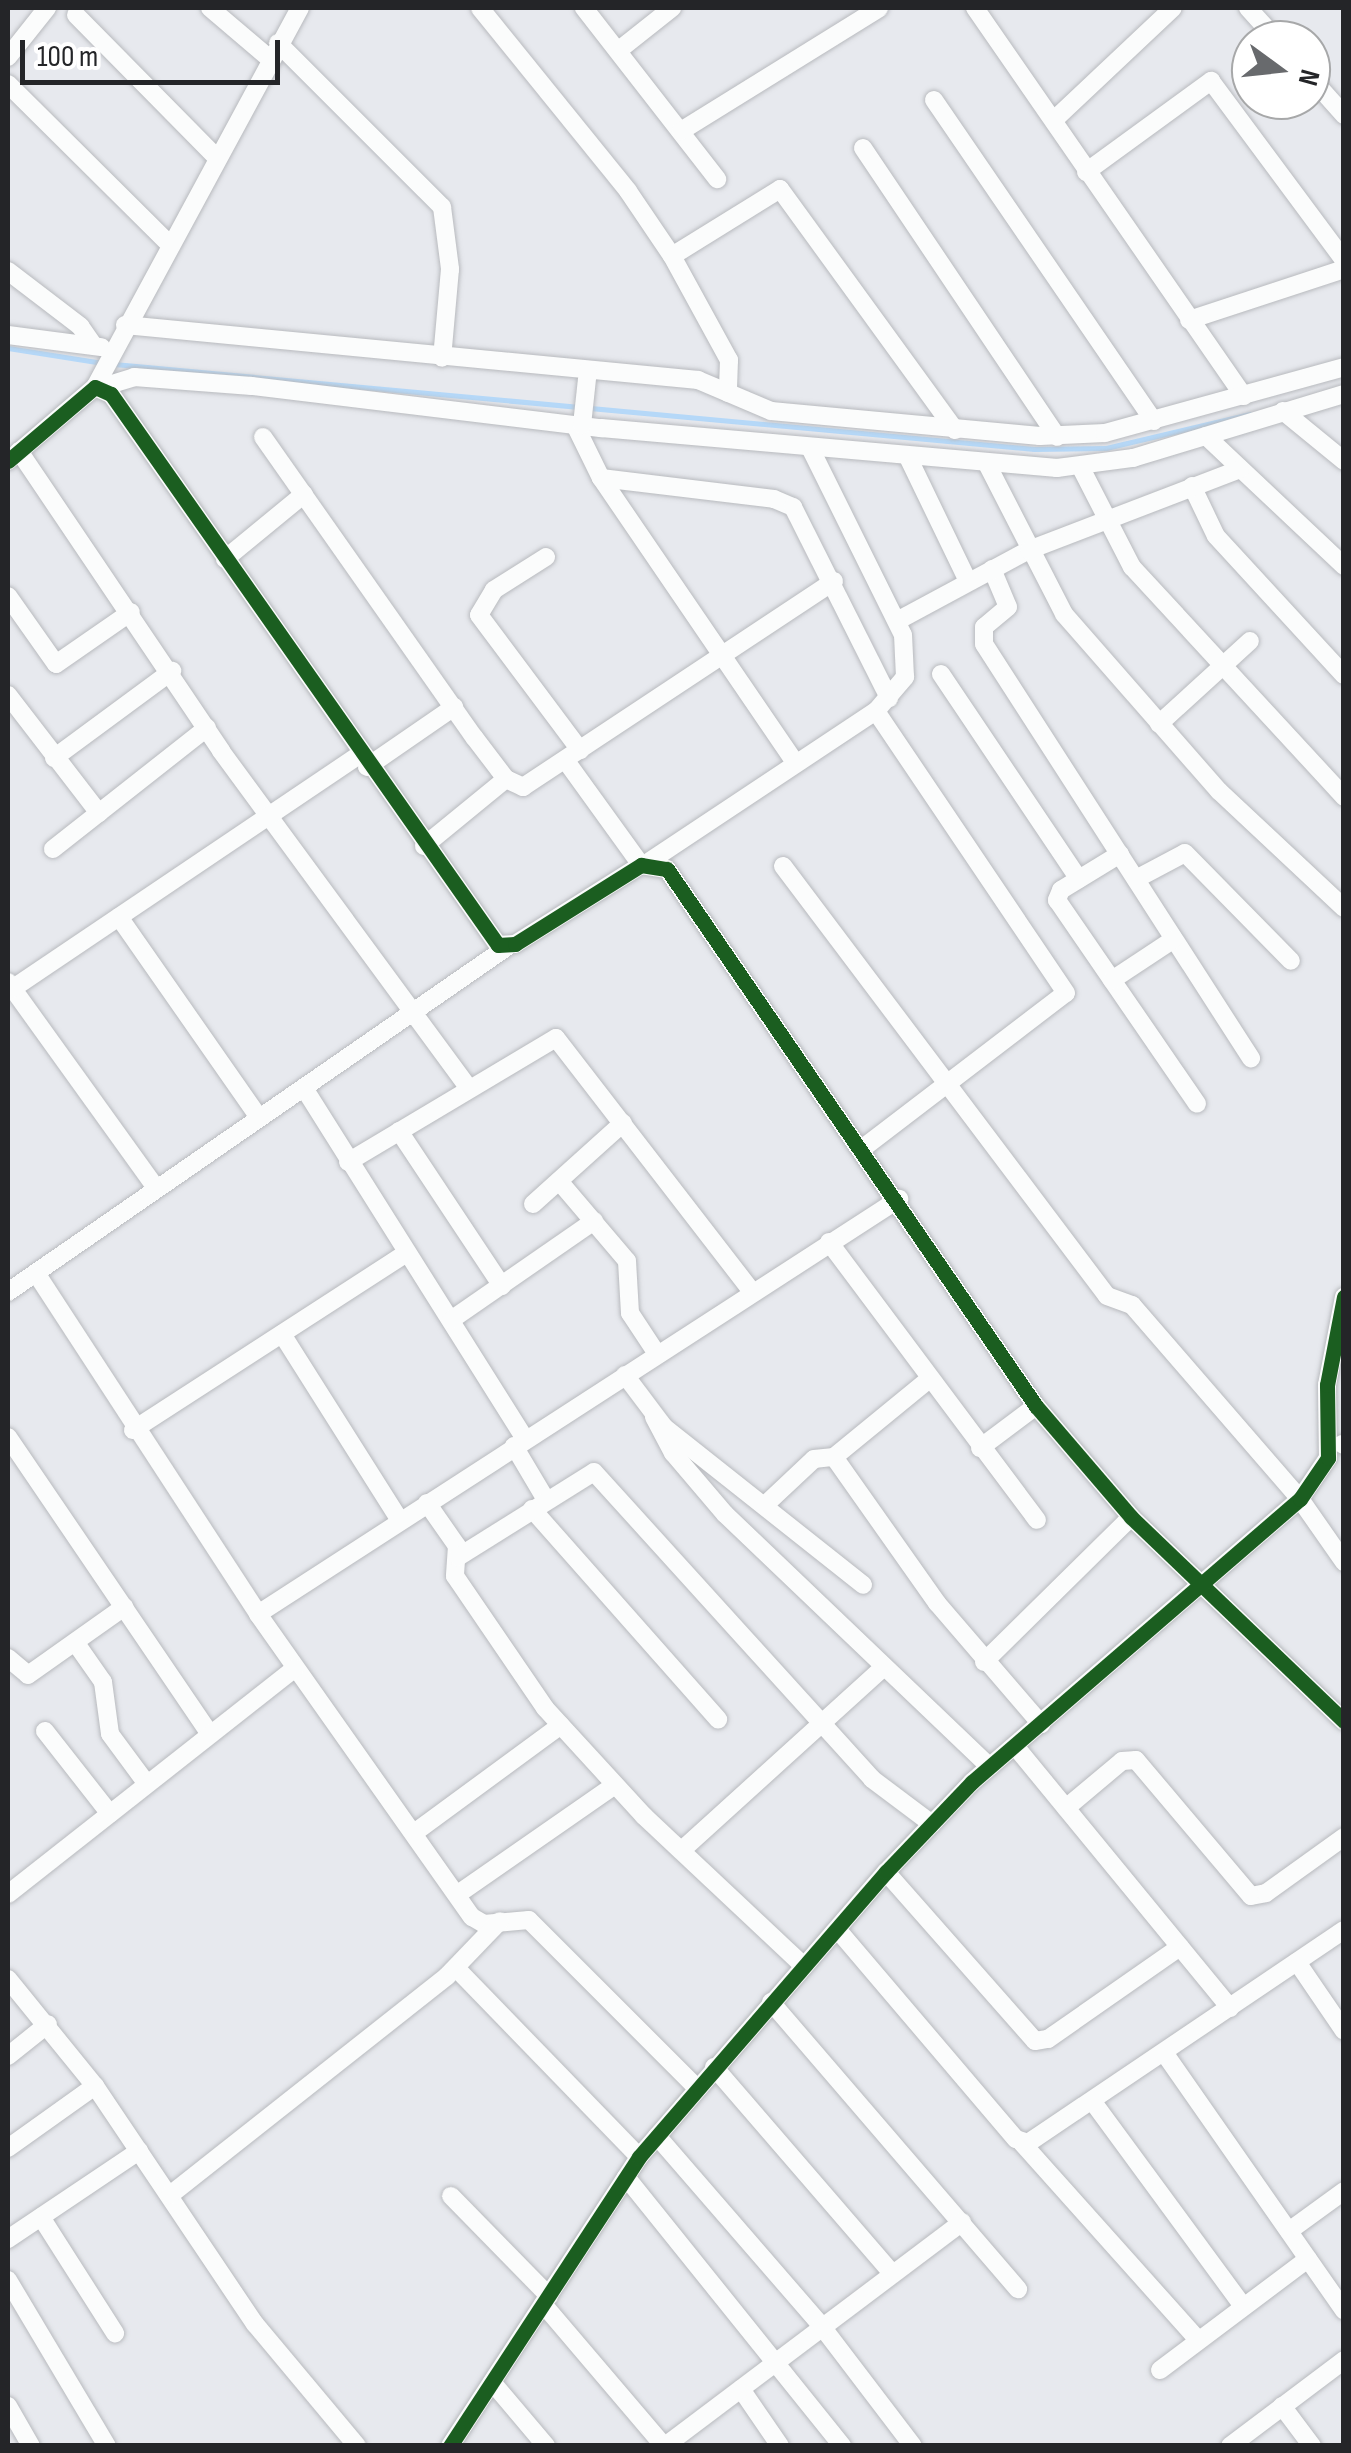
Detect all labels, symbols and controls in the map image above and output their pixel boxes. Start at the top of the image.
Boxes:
scale bar [25,20,285,82]
north arrow [1231,20,1331,120]
text: 100 m [37,39,98,75]
text: N [1291,66,1326,89]

